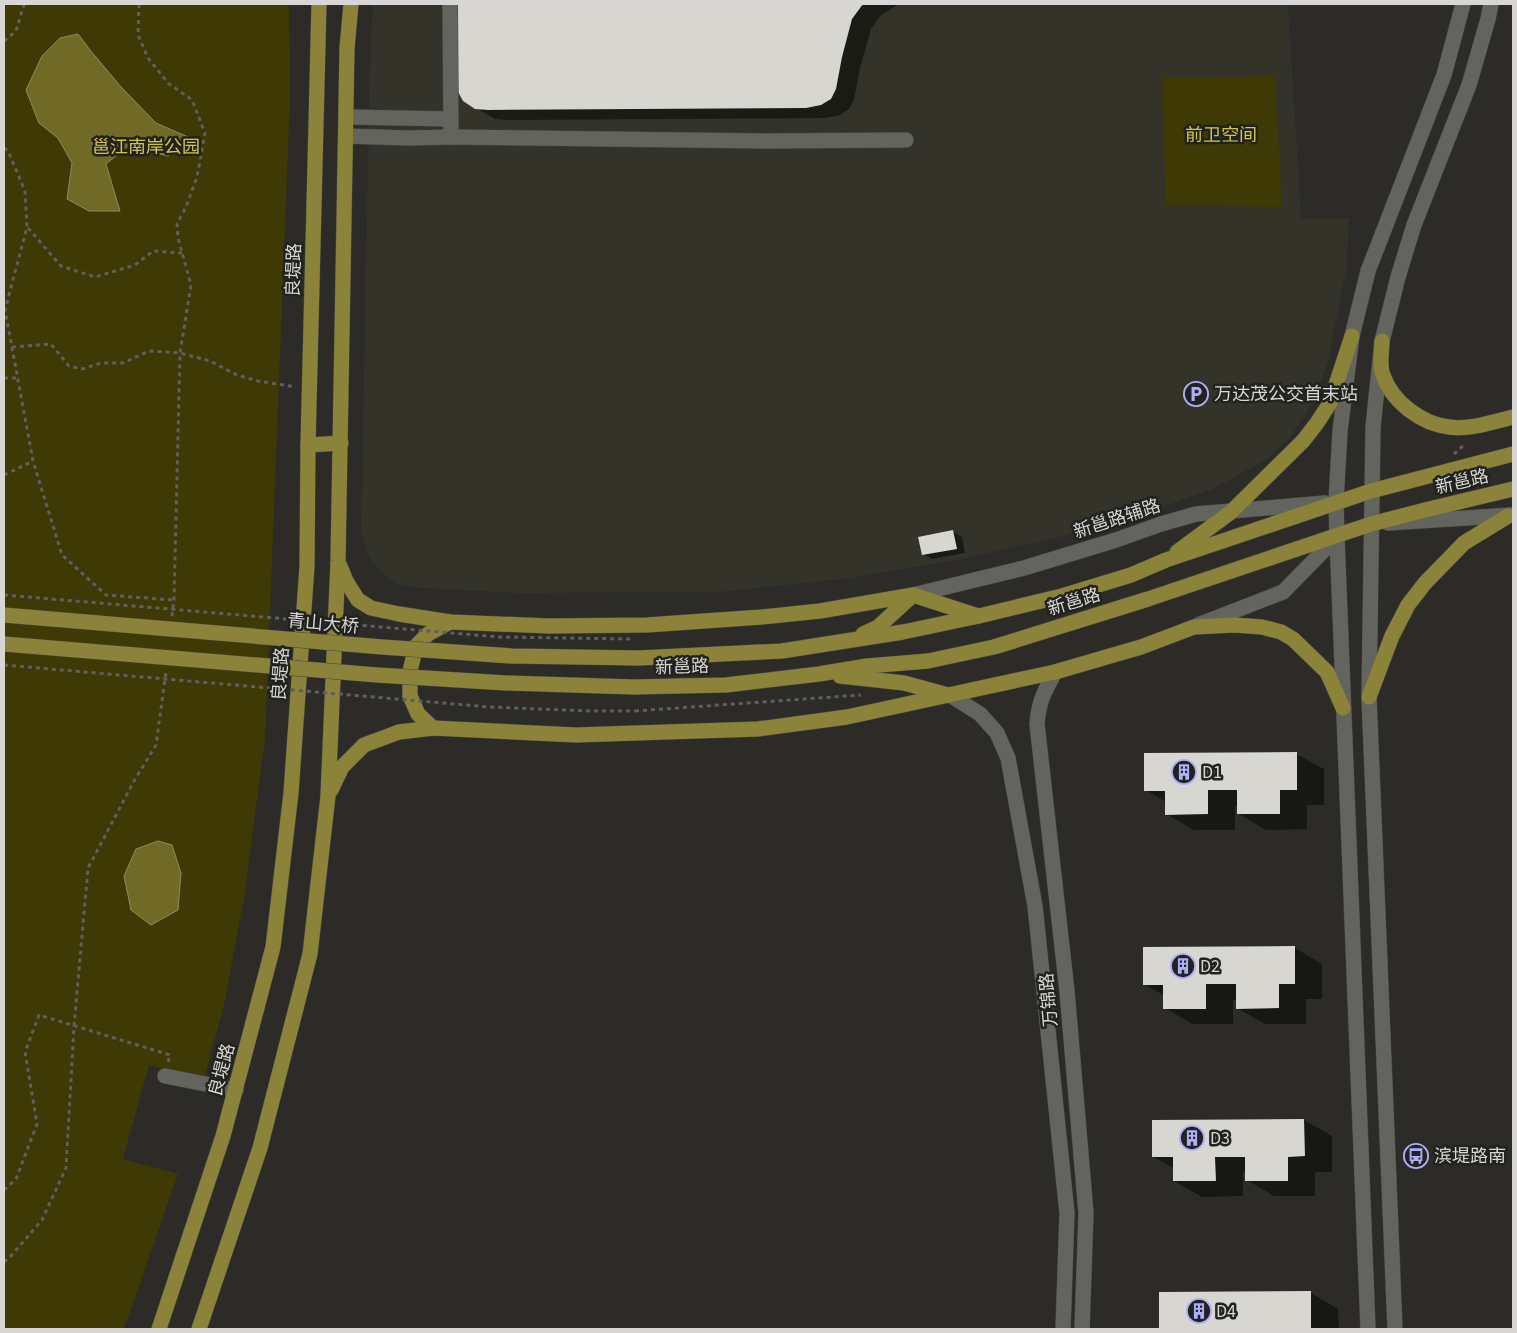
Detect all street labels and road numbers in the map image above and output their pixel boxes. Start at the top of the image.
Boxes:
street label: 良堤路 [281,243,307,297]
street label: 新邕路 [1433,464,1491,500]
street label: 新邕路辅路 [1070,493,1164,545]
street label: 新邕路 [1045,582,1103,622]
street label: 青山大桥 [286,608,360,640]
street label: 良堤路 [267,646,295,702]
street label: 新邕路 [655,654,709,680]
street label: 万锦路 [1034,972,1064,1028]
street label: 良堤路 [203,1041,241,1099]

